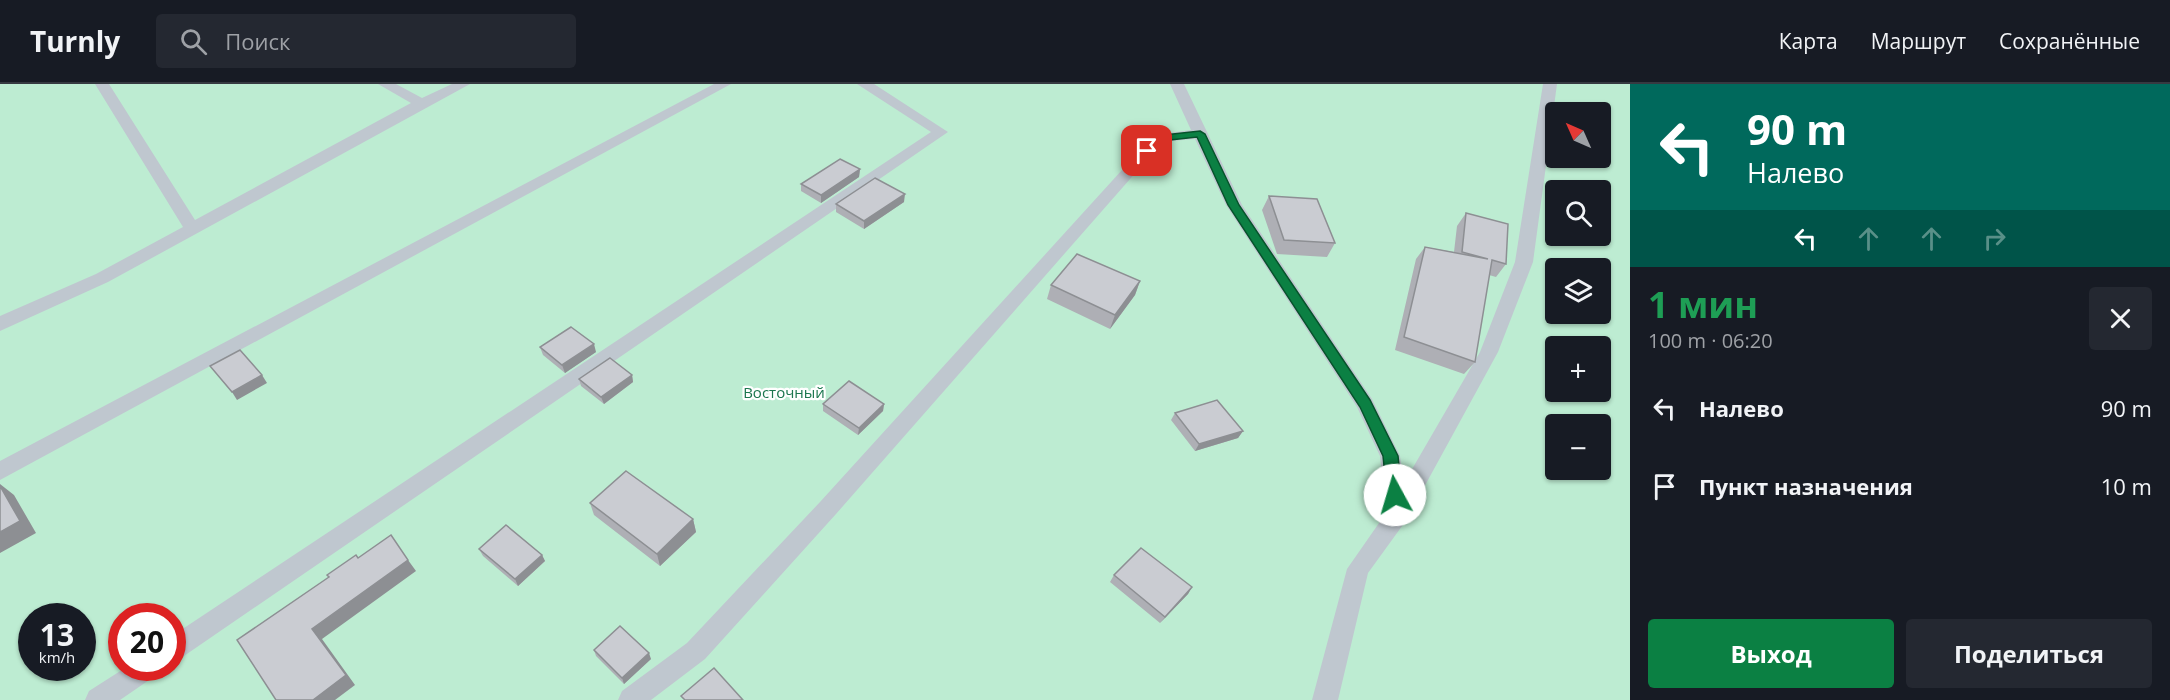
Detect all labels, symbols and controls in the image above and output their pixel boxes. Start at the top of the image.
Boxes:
search box [156,14,576,68]
text: Turnly [30,22,120,60]
icon: search [177,25,210,58]
text: Поиск [225,26,290,56]
text: Карта [1779,27,1838,55]
text: Маршрут [1871,27,1966,55]
text: Сохранённые [1999,27,2140,55]
text: 90 m [1747,100,1847,157]
north arrow [1545,102,1611,168]
map controls [1545,102,1611,480]
icon: left [1648,108,1726,186]
pin [1121,125,1172,176]
icon: arrive [1130,134,1163,167]
text: Налево [1747,154,1844,191]
button: search [1545,180,1611,246]
icon: left [1789,222,1822,255]
icon: ahead [1852,222,1885,255]
icon: ahead [1915,222,1948,255]
icon: right [1978,222,2011,255]
button: layers [1545,258,1611,324]
text: 1 мин [1648,280,1758,329]
button: close [2089,287,2152,350]
text: 100 m · 06:20 [1648,327,1773,354]
button: + [1545,336,1611,402]
park label: Восточный [743,382,825,402]
icon: left [1648,392,1681,425]
text: Налево [1699,393,1784,423]
text: 90 m [2101,393,2152,423]
button: − [1545,414,1611,480]
position arrow [1363,463,1427,527]
icon: arrive [1648,470,1681,503]
text: Пункт назначения [1699,471,1913,501]
text: 10 m [2101,471,2152,501]
speed limit sign: 20 [108,603,186,681]
text: 13 [40,614,74,655]
button: Выход [1648,619,1894,688]
button: Поделиться [1906,619,2152,688]
text: km/h [39,647,75,667]

